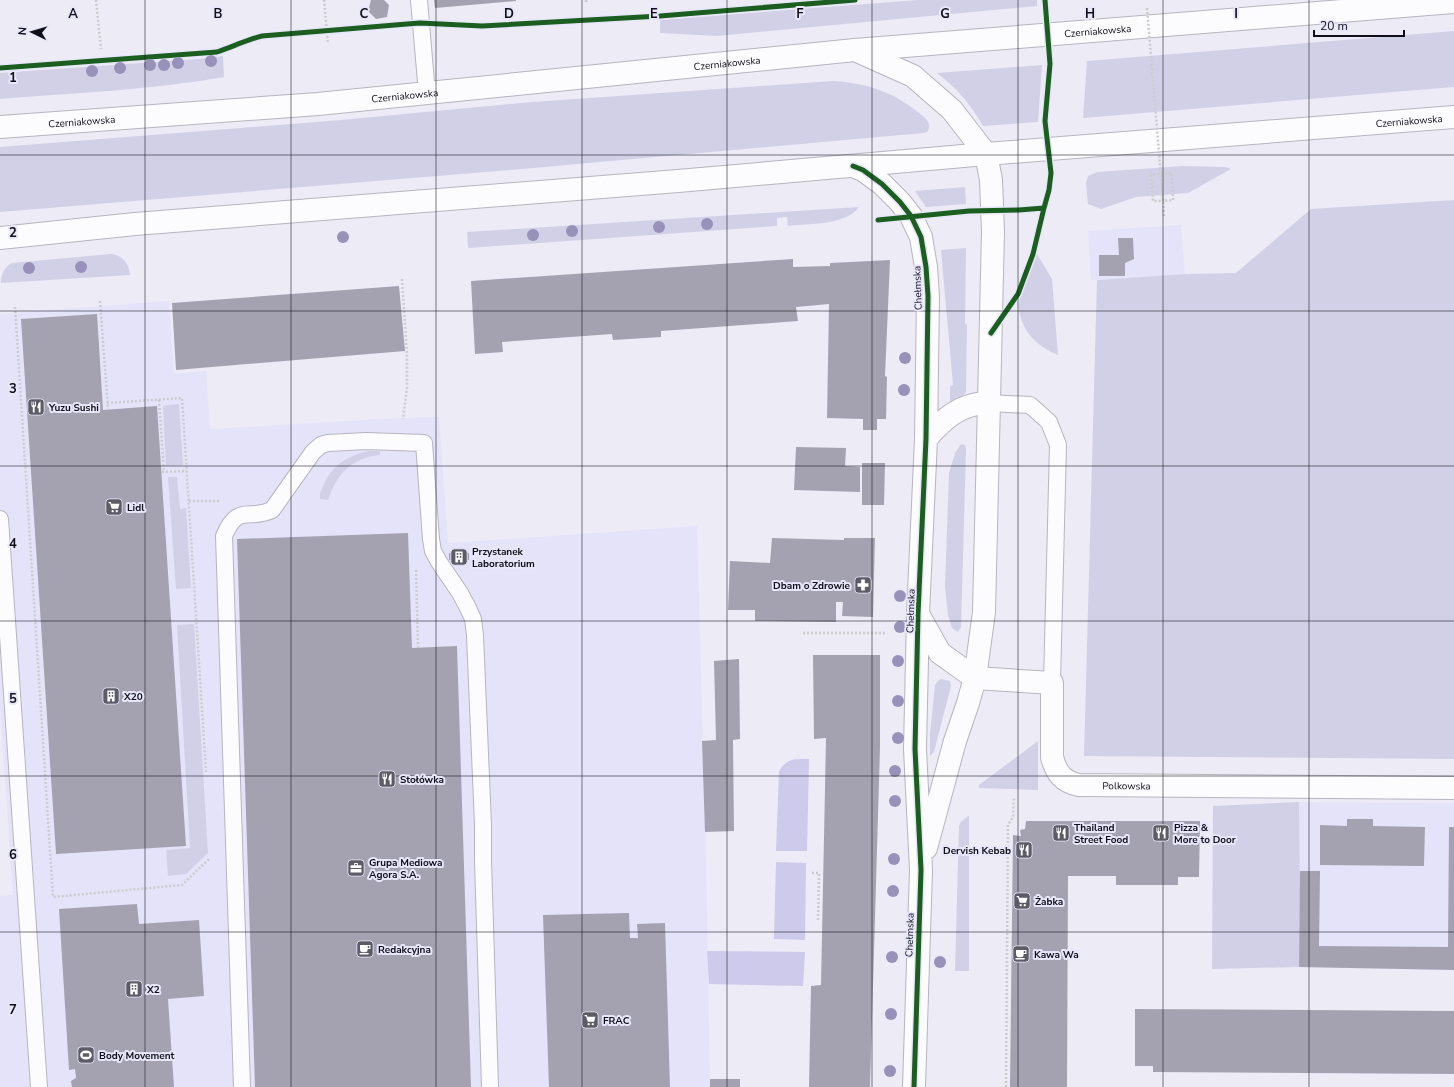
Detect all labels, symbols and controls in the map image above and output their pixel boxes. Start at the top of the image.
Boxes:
text: A [68,5,78,23]
text: B [214,5,223,23]
text: C [360,5,369,23]
text: D [504,5,514,23]
text: E [650,5,658,23]
text: F [796,5,804,23]
text: G [940,5,950,23]
text: H [1085,5,1095,23]
text: I [1234,5,1238,23]
north arrow [12,12,52,52]
scale bar [1314,12,1404,38]
text: 20 m [1320,18,1348,34]
street label: Czerniakowska [1064,22,1132,41]
text: N [15,26,30,36]
street label: Czerniakowska [693,54,761,74]
text: 1 [9,69,17,87]
street label: Czerniakowska [371,86,439,107]
street label: Czerniakowska [1375,112,1443,131]
street label: Czerniakowska [48,113,116,131]
text: 2 [9,224,17,242]
street label: Chełmska [910,266,926,310]
text: 3 [9,380,17,398]
restaurant icon: Yuzu Sushi [26,397,46,417]
place label: Yuzu Sushi [48,401,99,415]
supermarket icon: Lidl [104,497,124,517]
place label: Lidl [127,501,145,515]
text: 4 [9,535,17,553]
place label: Przystanek Laboratorium [472,545,535,571]
building icon: Przystanek Laboratorium [449,547,469,567]
pharmacy icon: Dbam o Zdrowie [853,575,873,595]
place label: Dbam o Zdrowie [773,579,851,593]
street label: Chełmska [903,589,919,633]
building icon: X20 [101,686,121,706]
text: 5 [9,690,17,708]
place label: X20 [123,690,143,704]
restaurant icon: Stołówka [377,769,397,789]
place label: Stołówka [400,773,444,787]
street label: Polkowska [1102,779,1151,794]
place label: Thailand Street Food [1074,821,1128,847]
place label: Pizza & More to Door [1174,821,1236,847]
restaurant icon: Thailand Street Food [1051,823,1071,843]
restaurant icon: Pizza & More to Door [1151,823,1171,843]
restaurant icon: Dervish Kebab [1014,840,1034,860]
place label: Dervish Kebab [943,844,1011,858]
text: 6 [9,846,17,864]
place label: Grupa Mediowa Agora S.A. [369,856,442,882]
office icon: Grupa Mediowa Agora S.A. [346,858,366,878]
supermarket icon: Żabka [1012,891,1032,911]
place label: Żabka [1035,895,1063,909]
street label: Chełmska [902,913,918,957]
cafe icon: Redakcyjna [355,939,375,959]
place label: Redakcyjna [378,943,431,957]
cafe icon: Kawa Wa [1011,944,1031,964]
place label: Kawa Wa [1034,948,1079,962]
building icon: X2 [124,979,144,999]
place label: X2 [146,983,160,997]
text: 7 [9,1001,17,1019]
supermarket icon: FRAC [580,1010,600,1030]
place label: FRAC [603,1014,630,1028]
sports icon: Body Movement [76,1045,96,1065]
place label: Body Movement [99,1049,175,1063]

